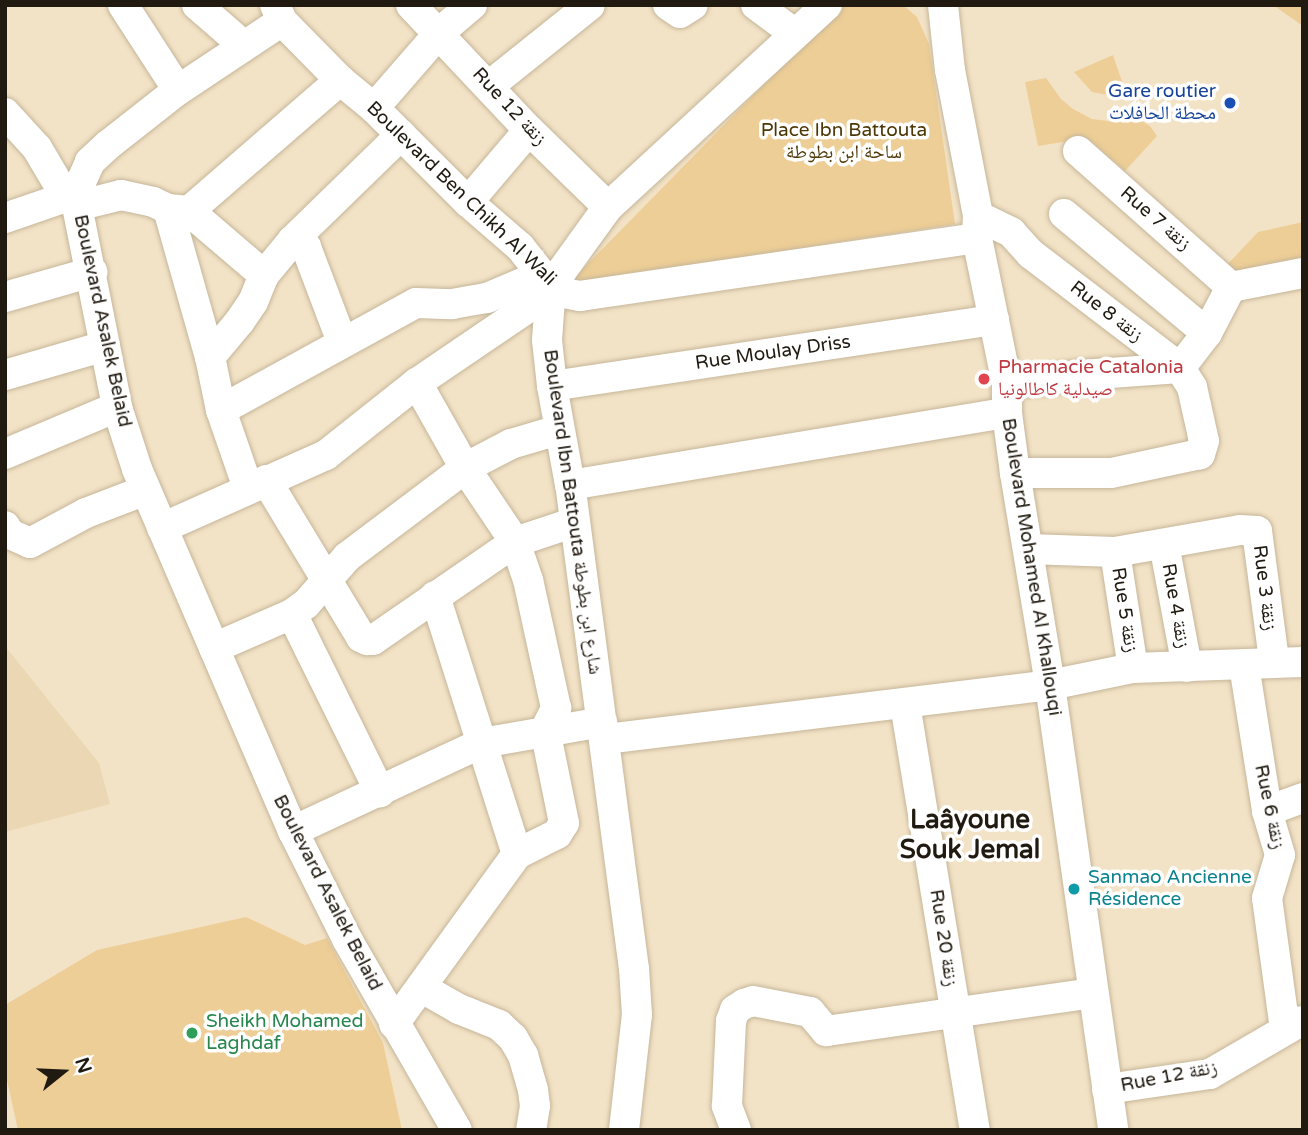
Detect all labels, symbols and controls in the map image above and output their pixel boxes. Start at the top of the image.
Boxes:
street label: Rue 12 زنقة [467,63,551,151]
place label: Gare routier محطة الحافلات [1108,81,1216,125]
marker: Gare routier محطة الحافلات [1222,95,1238,111]
street label: Boulevard Ben Chikh Al Wali [361,97,561,291]
park label: Place Ibn Battouta ساحة ابن بطوطة [761,120,927,164]
street label: Rue 7 زنقة [1115,182,1195,256]
street label: Boulevard Asalek Belaid [68,213,136,429]
street label: Rue 8 زنقة [1065,276,1147,348]
street label: Rue Moulay Driss [694,331,852,375]
street label: Boulevard Ibn Battouta شارع ابن بطوطة [538,348,606,676]
place label: Pharmacie Catalonia صيدلية كاطالونيا [998,357,1184,401]
marker: Pharmacie Catalonia صيدلية كاطالونيا [976,371,992,387]
street label: Boulevard Mohamed Al Khallouqi [996,416,1066,718]
street label: Rue 3 زنقة [1247,544,1281,632]
street label: Rue 4 زنقة [1156,562,1194,650]
street label: Rue 5 زنقة [1106,566,1142,654]
street label: Rue 6 زنقة [1249,762,1289,852]
street label: Boulevard Asalek Belaid [268,791,386,995]
district label: Laâyoune Souk Jemal [900,804,1040,866]
place label: Sanmao Ancienne Résidence [1088,867,1252,911]
marker: Sanmao Ancienne Résidence [1066,881,1082,897]
street label: Rue 20 زنقة [924,888,962,988]
place label: Sheikh Mohamed Laghdaf [206,1011,364,1055]
marker: Sheikh Mohamed Laghdaf [184,1025,200,1041]
north arrow [28,1037,98,1107]
text: N [70,1055,96,1076]
street label: Rue 12 زنقة [1119,1056,1219,1098]

